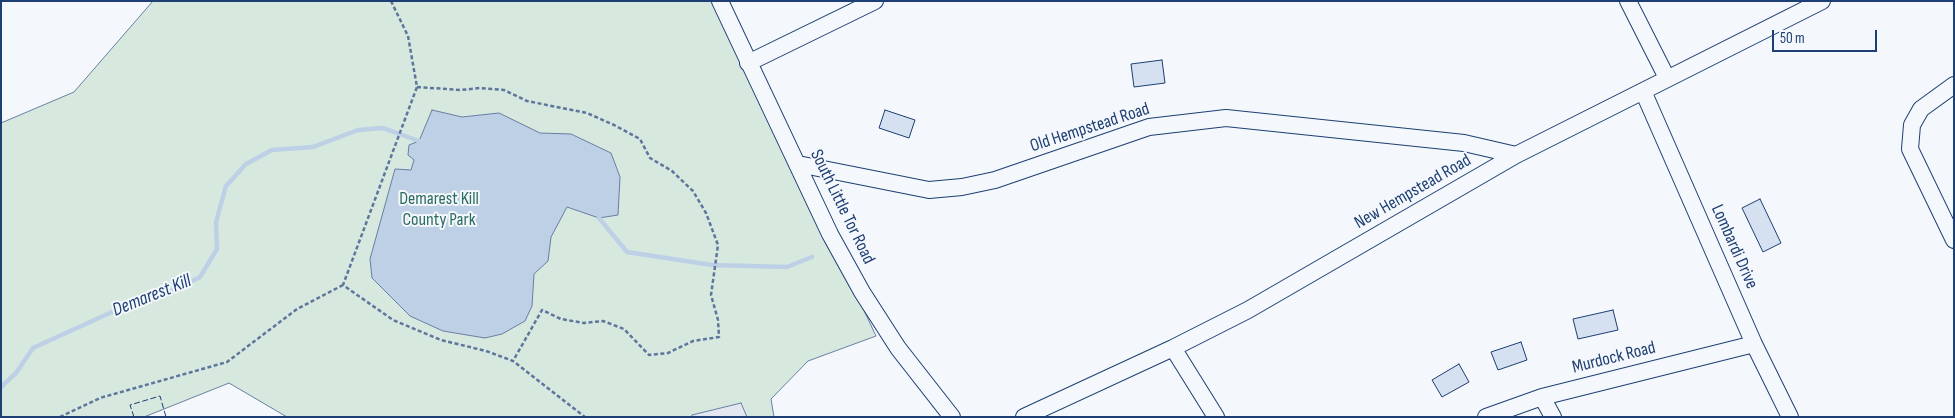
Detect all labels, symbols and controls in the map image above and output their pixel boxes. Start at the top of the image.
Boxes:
scale bar [1775,20,1880,52]
text: 50 m [1780,29,1805,48]
street label: Old Hempstead Road [1028,99,1152,157]
street label: South Little Tor Road [805,146,879,268]
street label: New Hempstead Road [1351,150,1475,234]
park label: Demarest Kill County Park [399,188,479,230]
street label: Lombardi Drive [1706,202,1762,292]
water label: Demarest Kill [109,270,195,322]
street label: Murdock Road [1570,337,1658,379]

